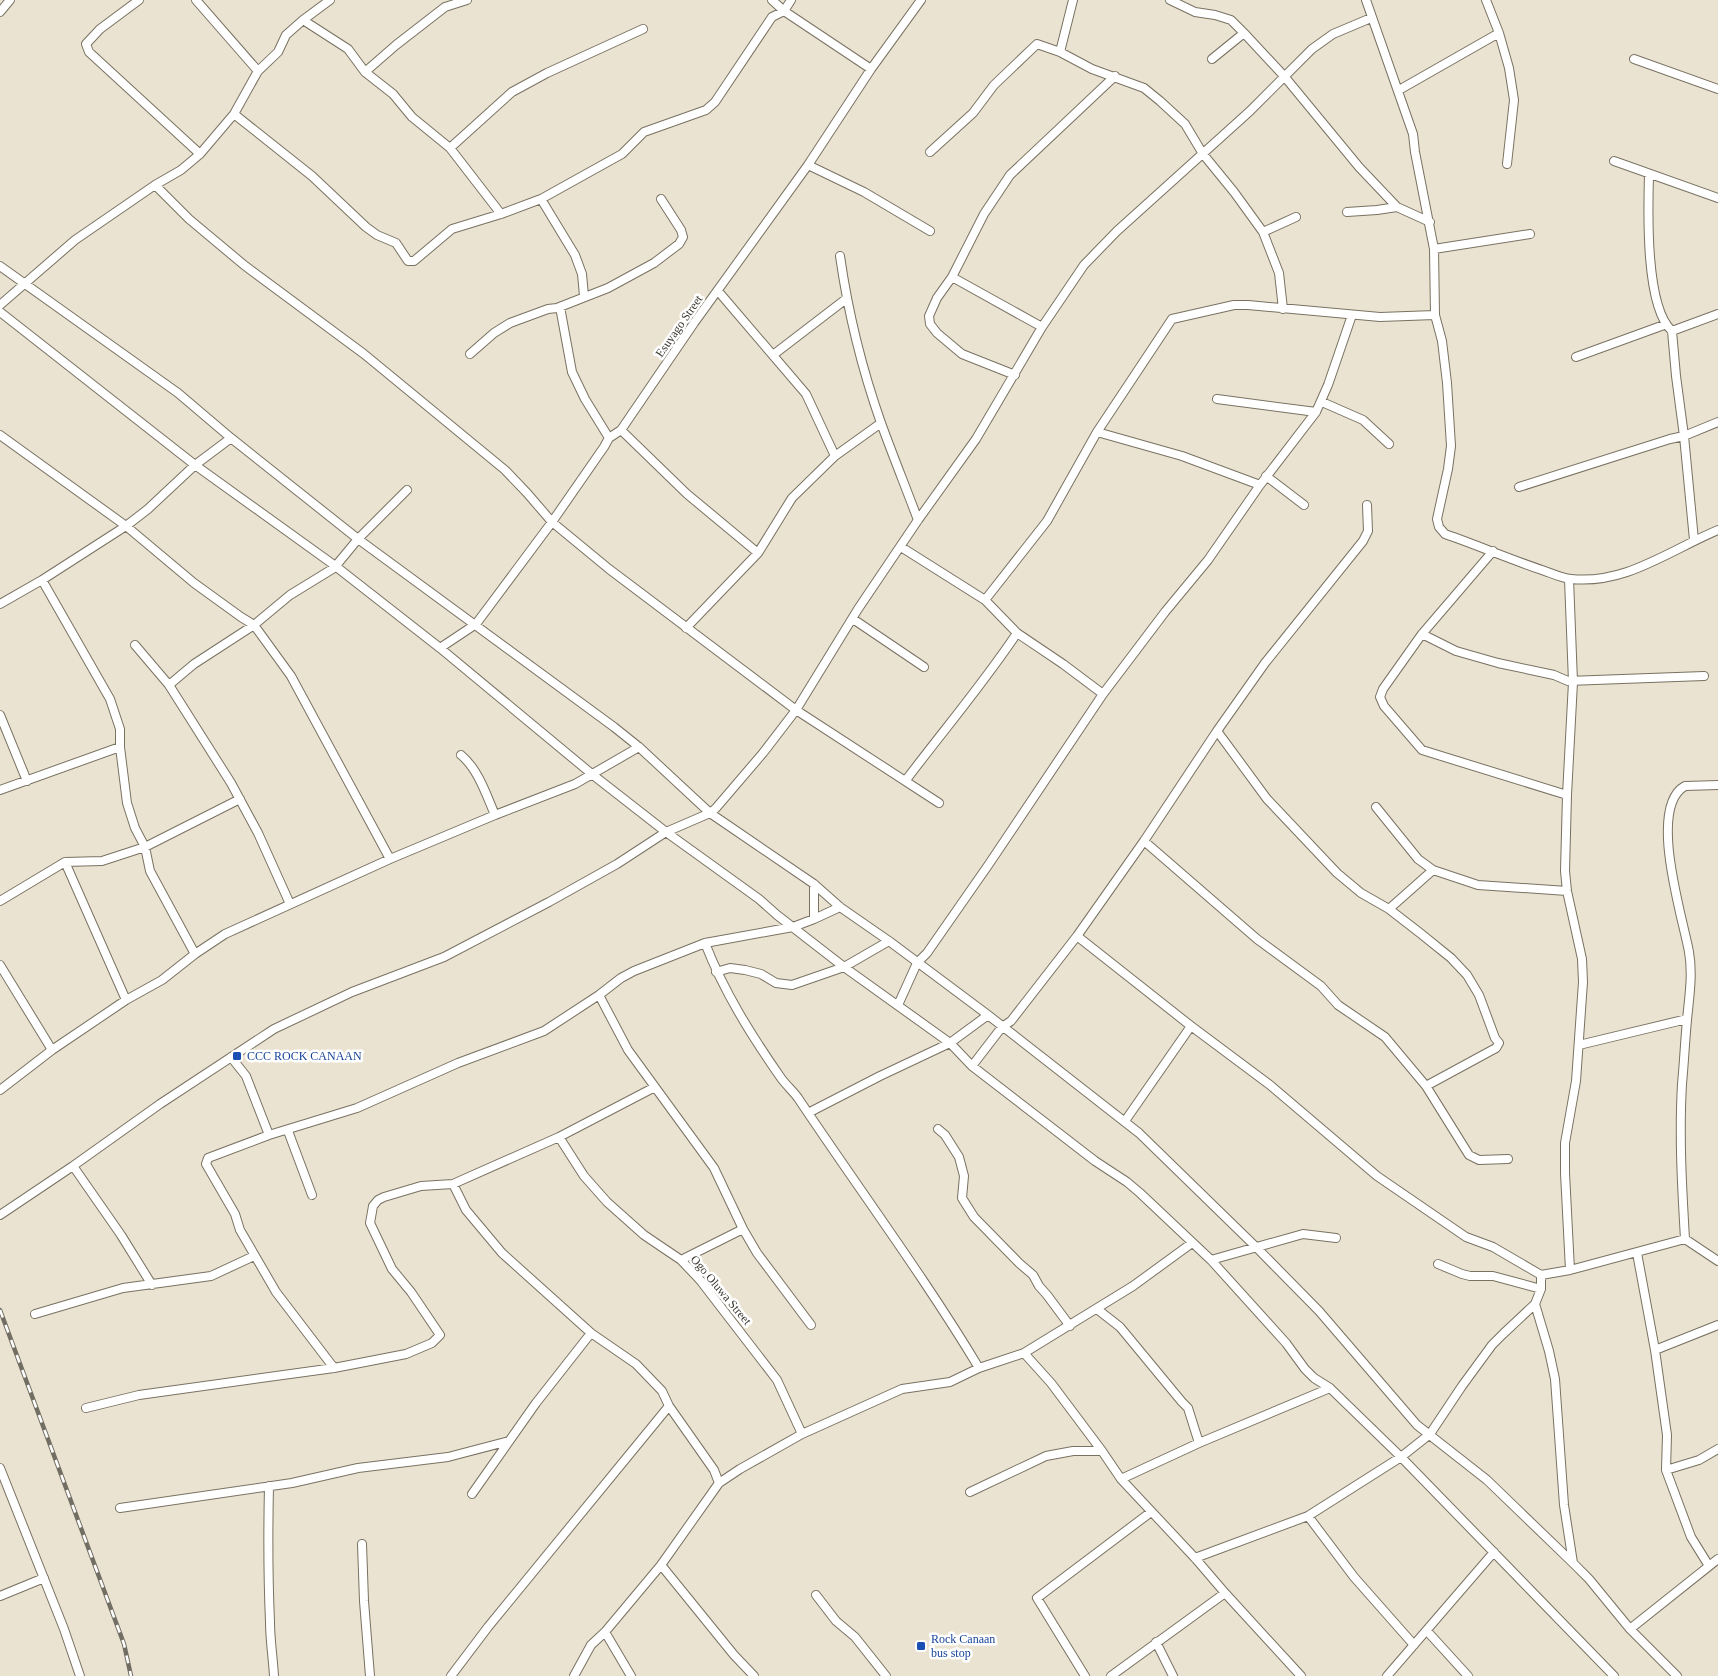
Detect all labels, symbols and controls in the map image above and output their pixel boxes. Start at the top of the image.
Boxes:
street label: Esuyago Street [653,292,706,360]
place label: CCC ROCK CANAAN [247,1049,362,1063]
marker: CCC ROCK CANAAN [231,1050,243,1062]
street label: Ogo Oluwa Street [688,1252,755,1328]
place label: Rock Canaan bus stop [931,1632,995,1660]
marker: Rock Canaan bus stop [915,1640,927,1652]

